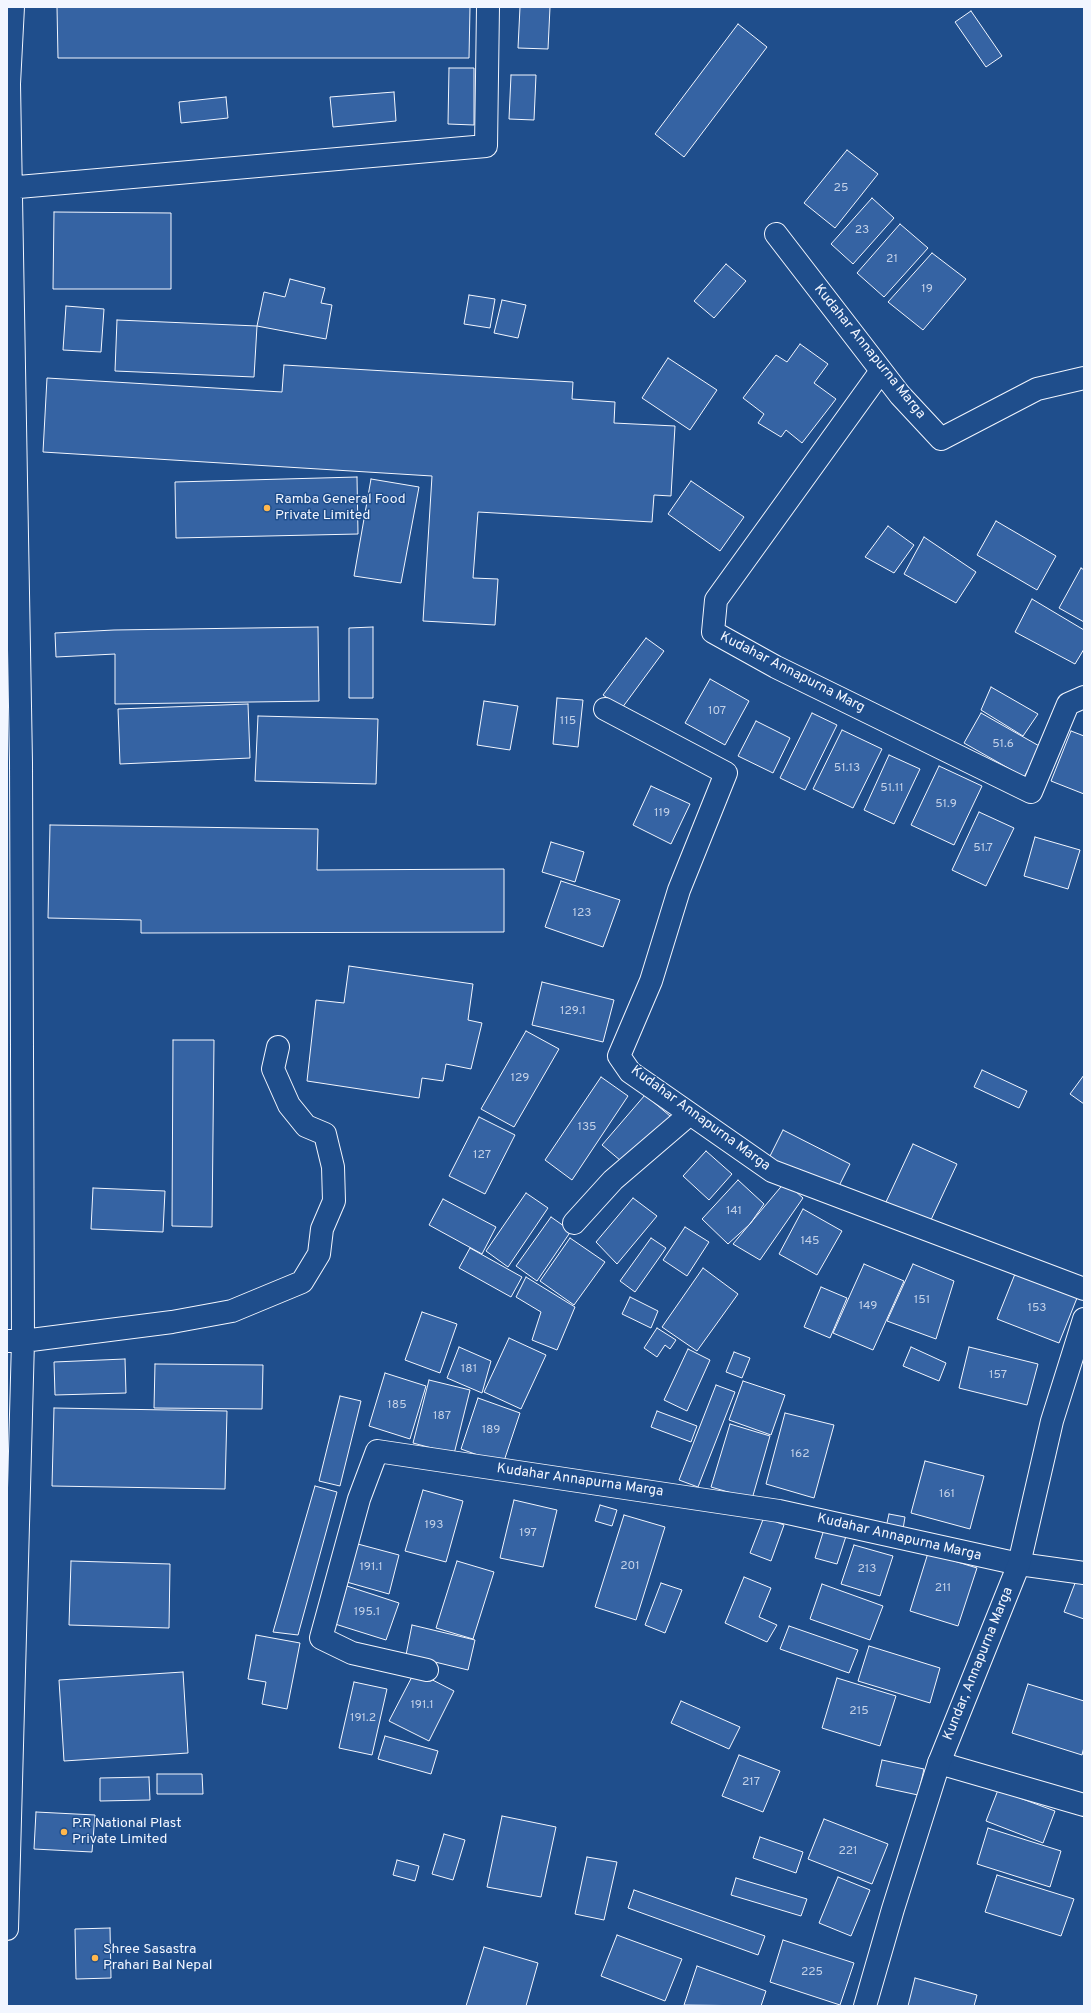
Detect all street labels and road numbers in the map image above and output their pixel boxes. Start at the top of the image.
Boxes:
street label: Kudahar Annapurna Marga [810,281,928,423]
street label: Kudahar Annapurna Marg [717,629,867,717]
street label: Kudahar Annapurna Marga [627,1063,773,1175]
street label: Kudahar Annapurna Marga [496,1461,664,1501]
street label: Kudahar Annapurna Marga [815,1511,983,1565]
street label: Kundar, Annapurna Marga [941,1585,1017,1743]

